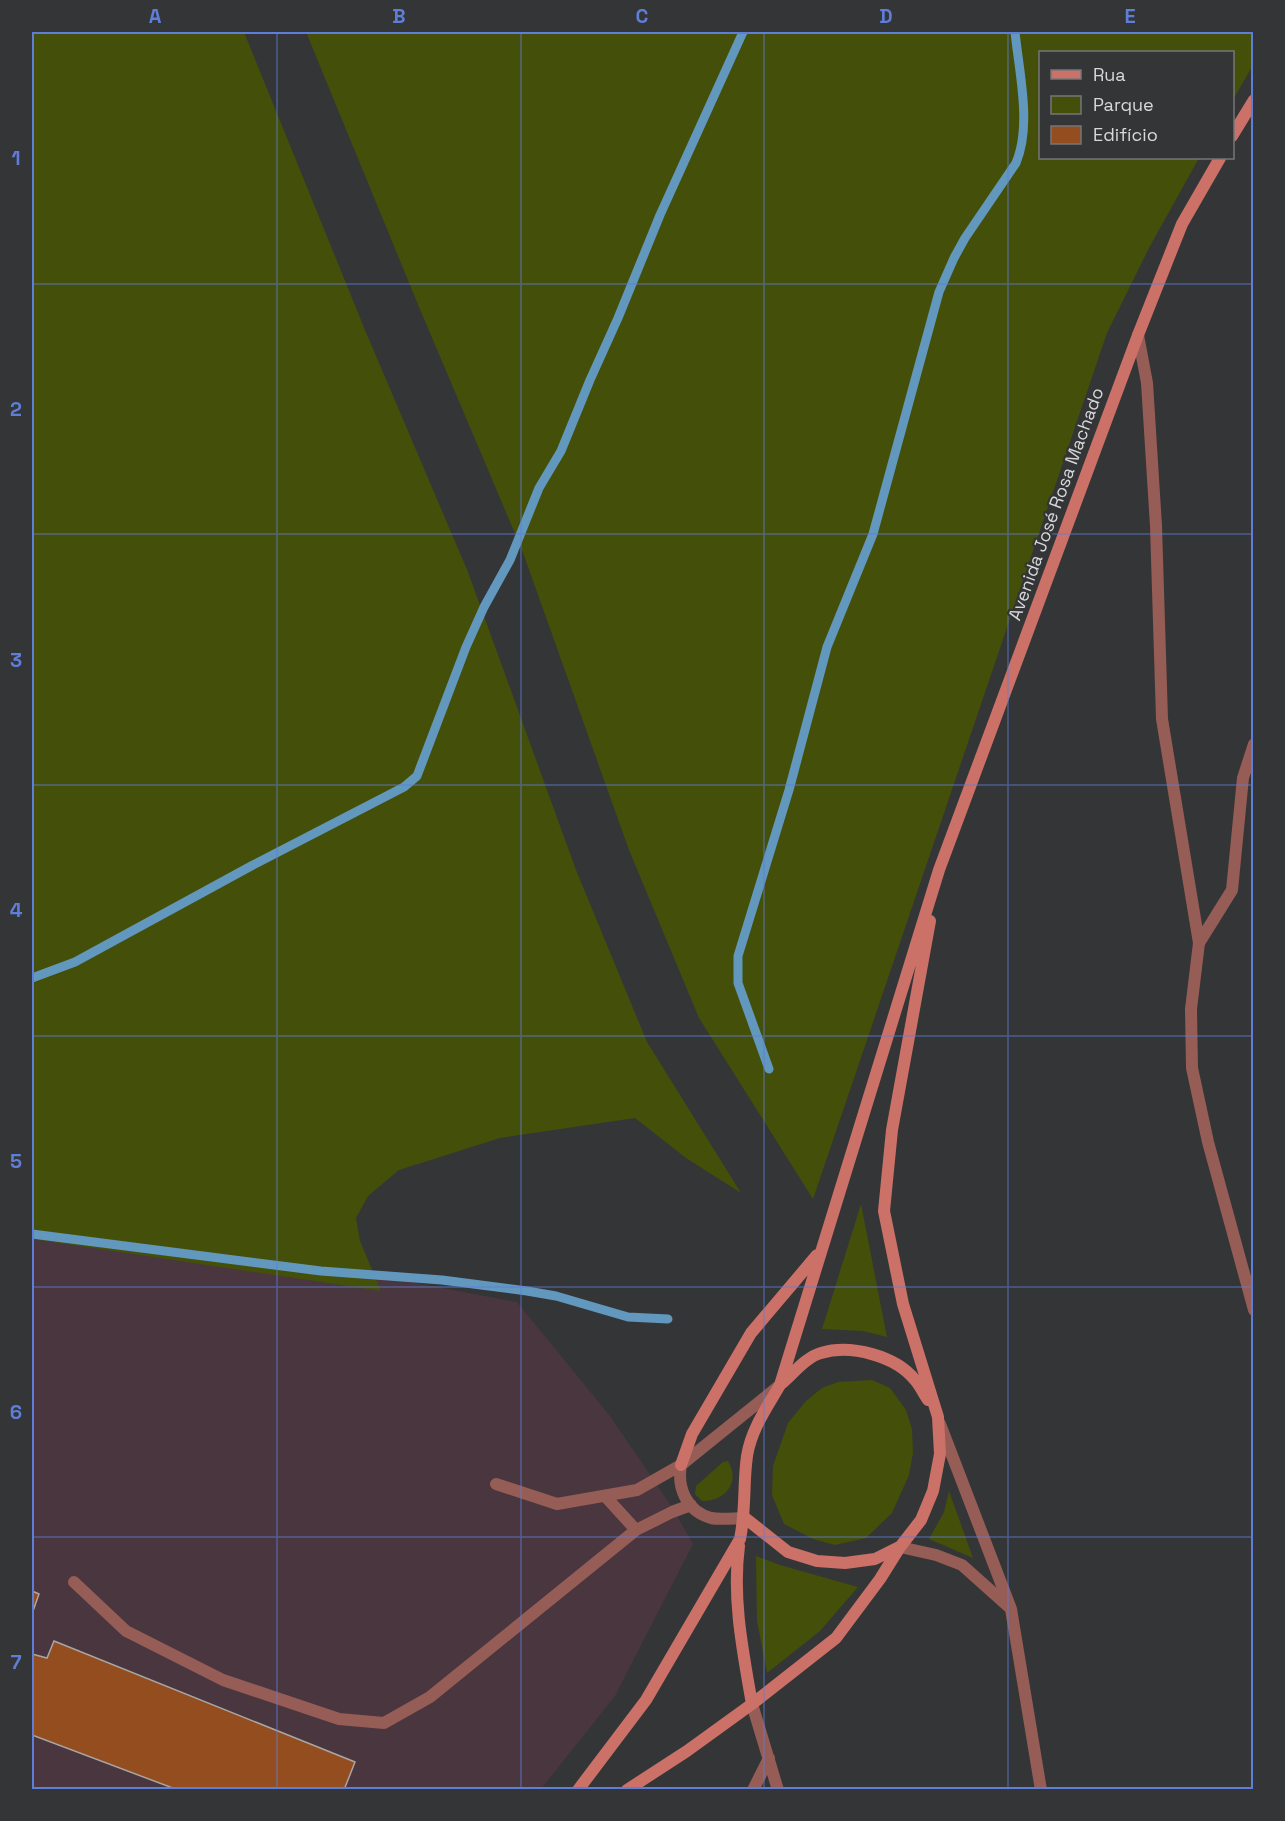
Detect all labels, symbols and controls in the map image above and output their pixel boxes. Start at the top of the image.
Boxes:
text: A [149,3,162,29]
text: B [392,3,406,29]
text: C [636,3,649,29]
text: D [879,3,893,29]
text: E [1124,3,1136,29]
legend [1039,51,1234,159]
text: Rua [1093,63,1126,86]
text: Parque [1093,93,1154,116]
text: Edifício [1093,123,1158,146]
text: 1 [11,145,21,171]
street label: Avenida José Rosa Machado [1003,384,1108,623]
text: 2 [10,396,22,422]
text: 3 [10,647,22,673]
text: 4 [10,897,23,923]
text: 5 [10,1148,22,1174]
text: 6 [10,1399,22,1425]
text: 7 [10,1649,22,1675]

